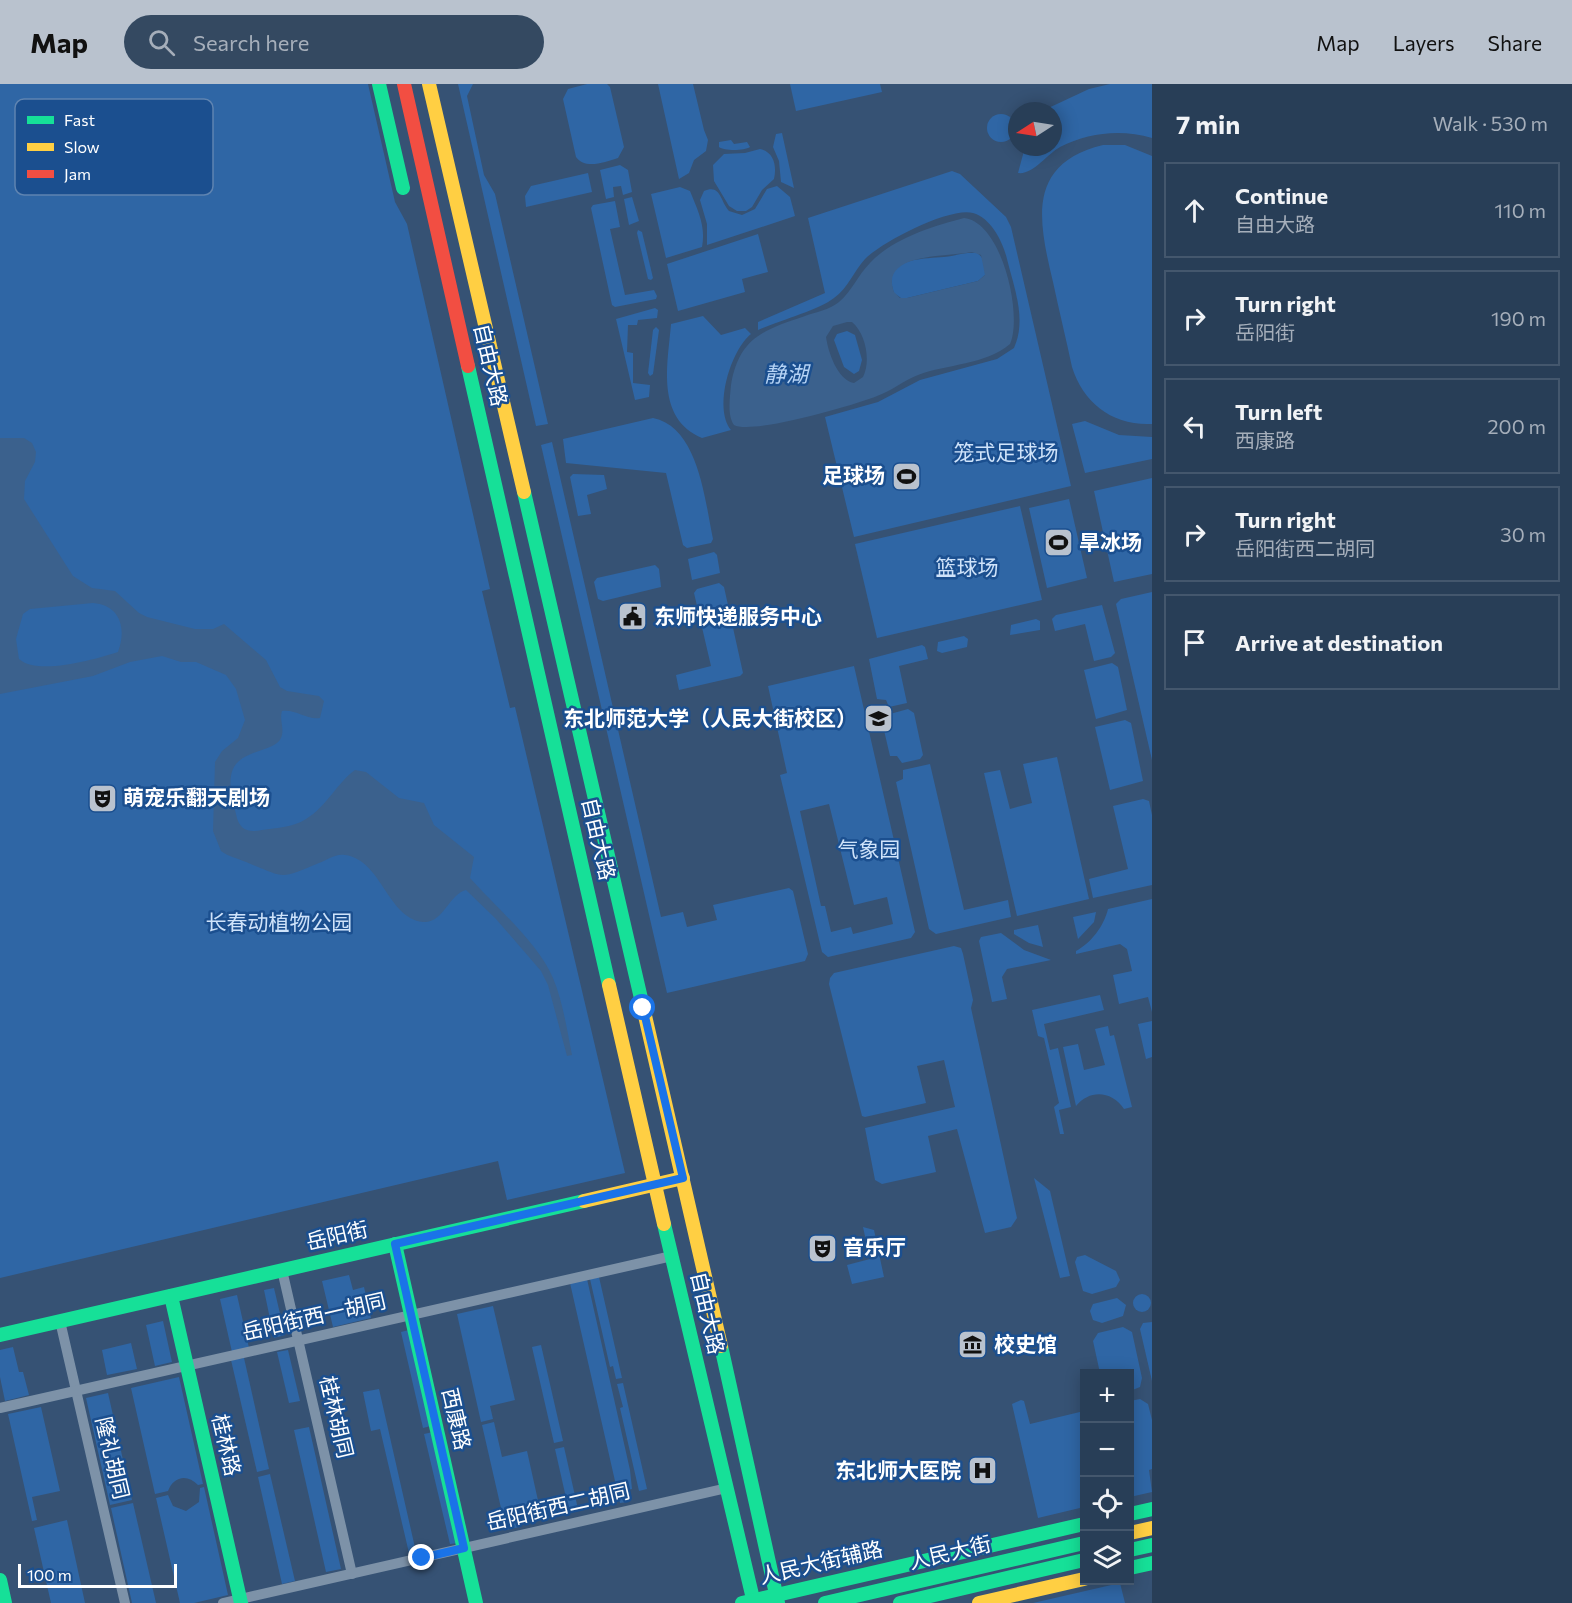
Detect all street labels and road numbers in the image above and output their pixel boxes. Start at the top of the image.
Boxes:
street label: 自由大路 [470,321,513,408]
street label: 自由大路 [578,795,621,882]
street label: 岳阳街 [303,1215,370,1254]
street label: 自由大路 [687,1269,730,1356]
street label: 岳阳街西一胡同 [239,1287,388,1344]
street label: 桂林胡同 [316,1373,359,1460]
street label: 西康路 [438,1385,477,1452]
street label: 桂林路 [208,1411,247,1478]
street label: 隆礼胡同 [92,1414,135,1501]
street label: 岳阳街西二胡同 [483,1477,632,1534]
street label: 人民大街 [906,1530,993,1573]
street label: 人民大街辅路 [756,1535,885,1588]

